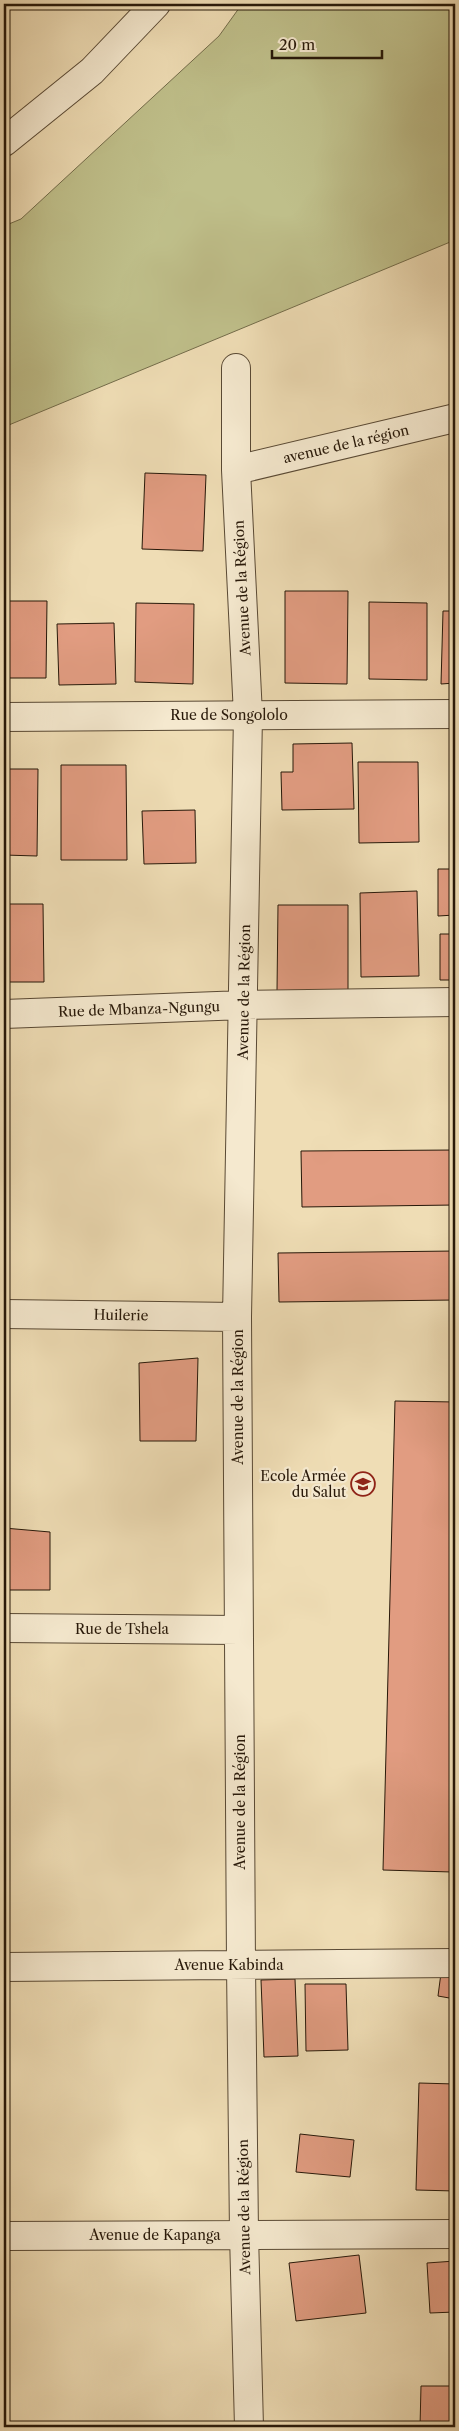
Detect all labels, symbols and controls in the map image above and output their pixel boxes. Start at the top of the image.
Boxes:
scale bar [272,28,382,60]
text: 20 m [279,35,315,54]
street label: avenue de la région [281,421,411,467]
street label: Avenue de la Région [229,520,255,657]
street label: Rue de Songololo [170,706,288,724]
street label: Avenue de la Région [234,924,254,1061]
street label: Rue de Mbanza-Ngungu [58,997,221,1021]
street label: Huilerie [94,1306,149,1324]
street label: Avenue de la Région [229,1329,247,1466]
place label: Ecole Armée du Salut [260,1467,346,1501]
school or university icon: Ecole Armée du Salut [350,1471,376,1497]
street label: Rue de Tshela [75,1620,170,1638]
street label: Avenue de la Région [231,1734,249,1871]
street label: Avenue Kabinda [173,1956,284,1974]
street label: Avenue de la Région [234,2139,254,2276]
street label: Avenue de Kapanga [88,2226,221,2244]

